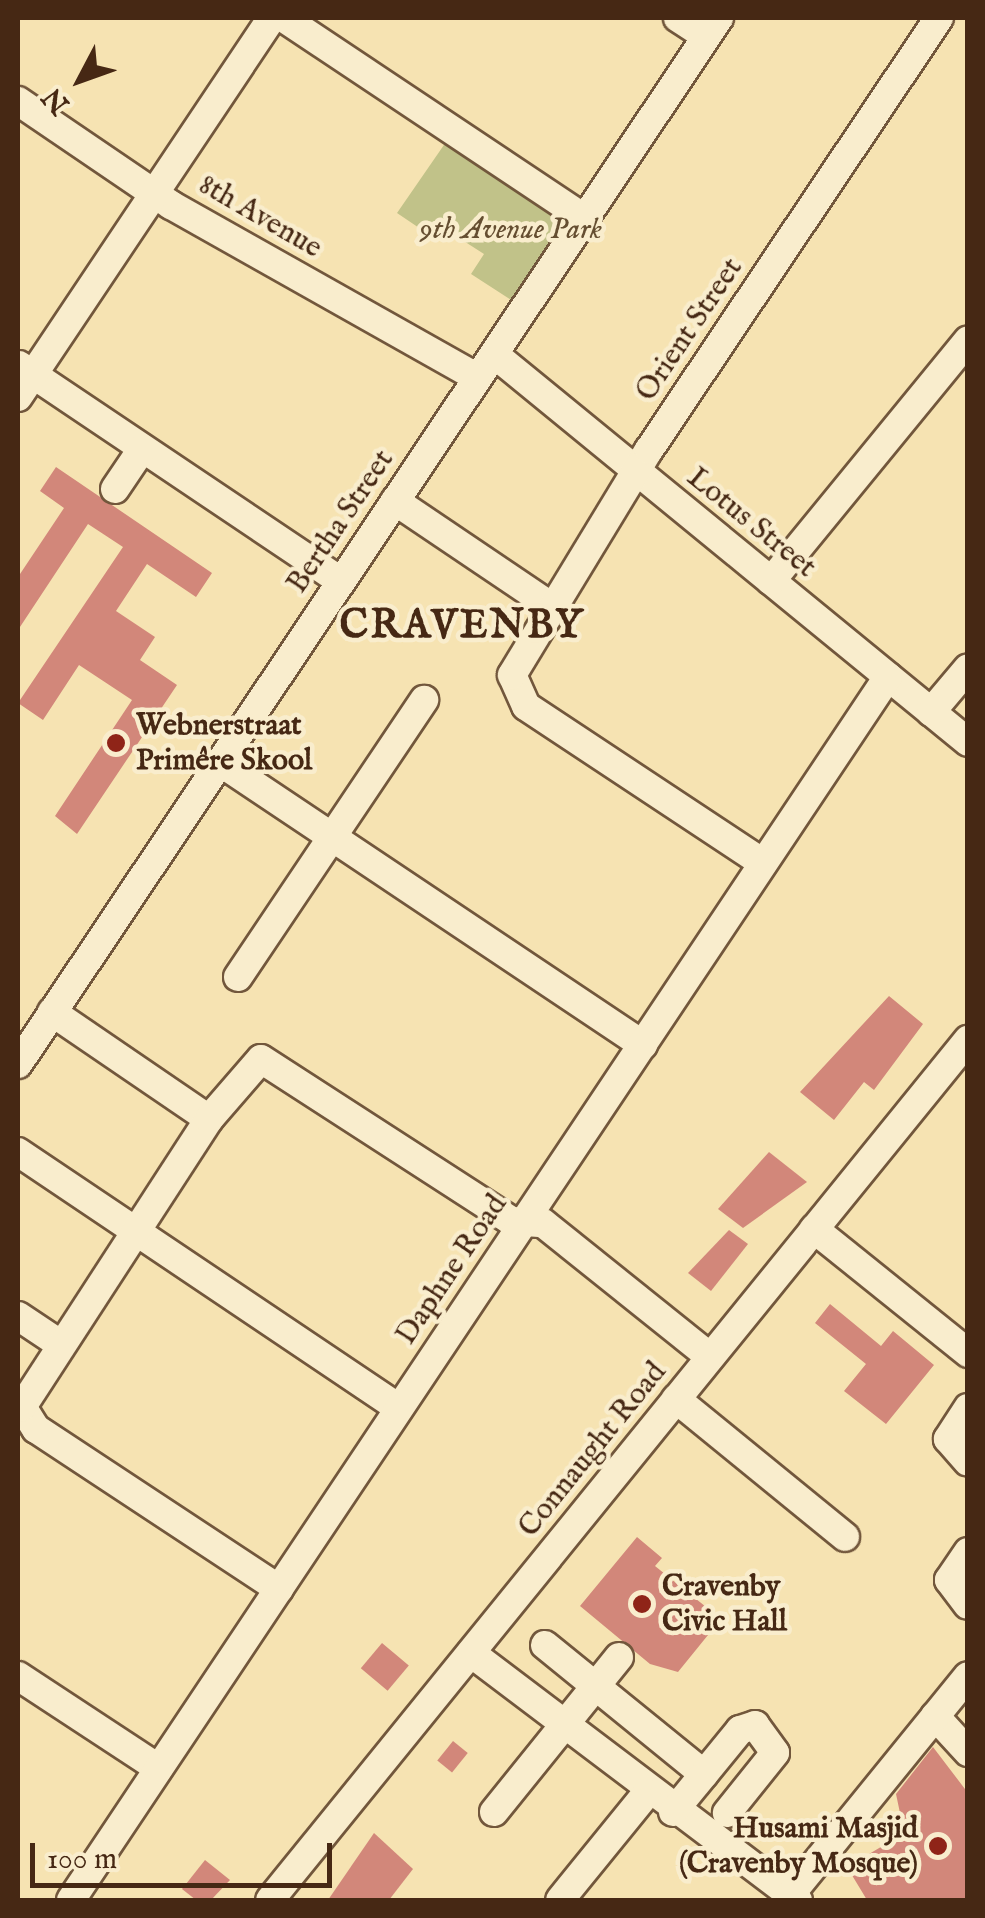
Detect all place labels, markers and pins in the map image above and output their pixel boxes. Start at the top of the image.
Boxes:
place label: Webnerstraat Primêre Skool [136,708,312,778]
marker: Webnerstraat Primêre Skool [105,732,127,754]
place label: Cravenby Civic Hall [662,1569,787,1640]
marker: Cravenby Civic Hall [631,1593,653,1615]
place label: Husami Masjid (Cravenby Mosque) [679,1811,918,1882]
marker: Husami Masjid (Cravenby Mosque) [927,1835,949,1857]

